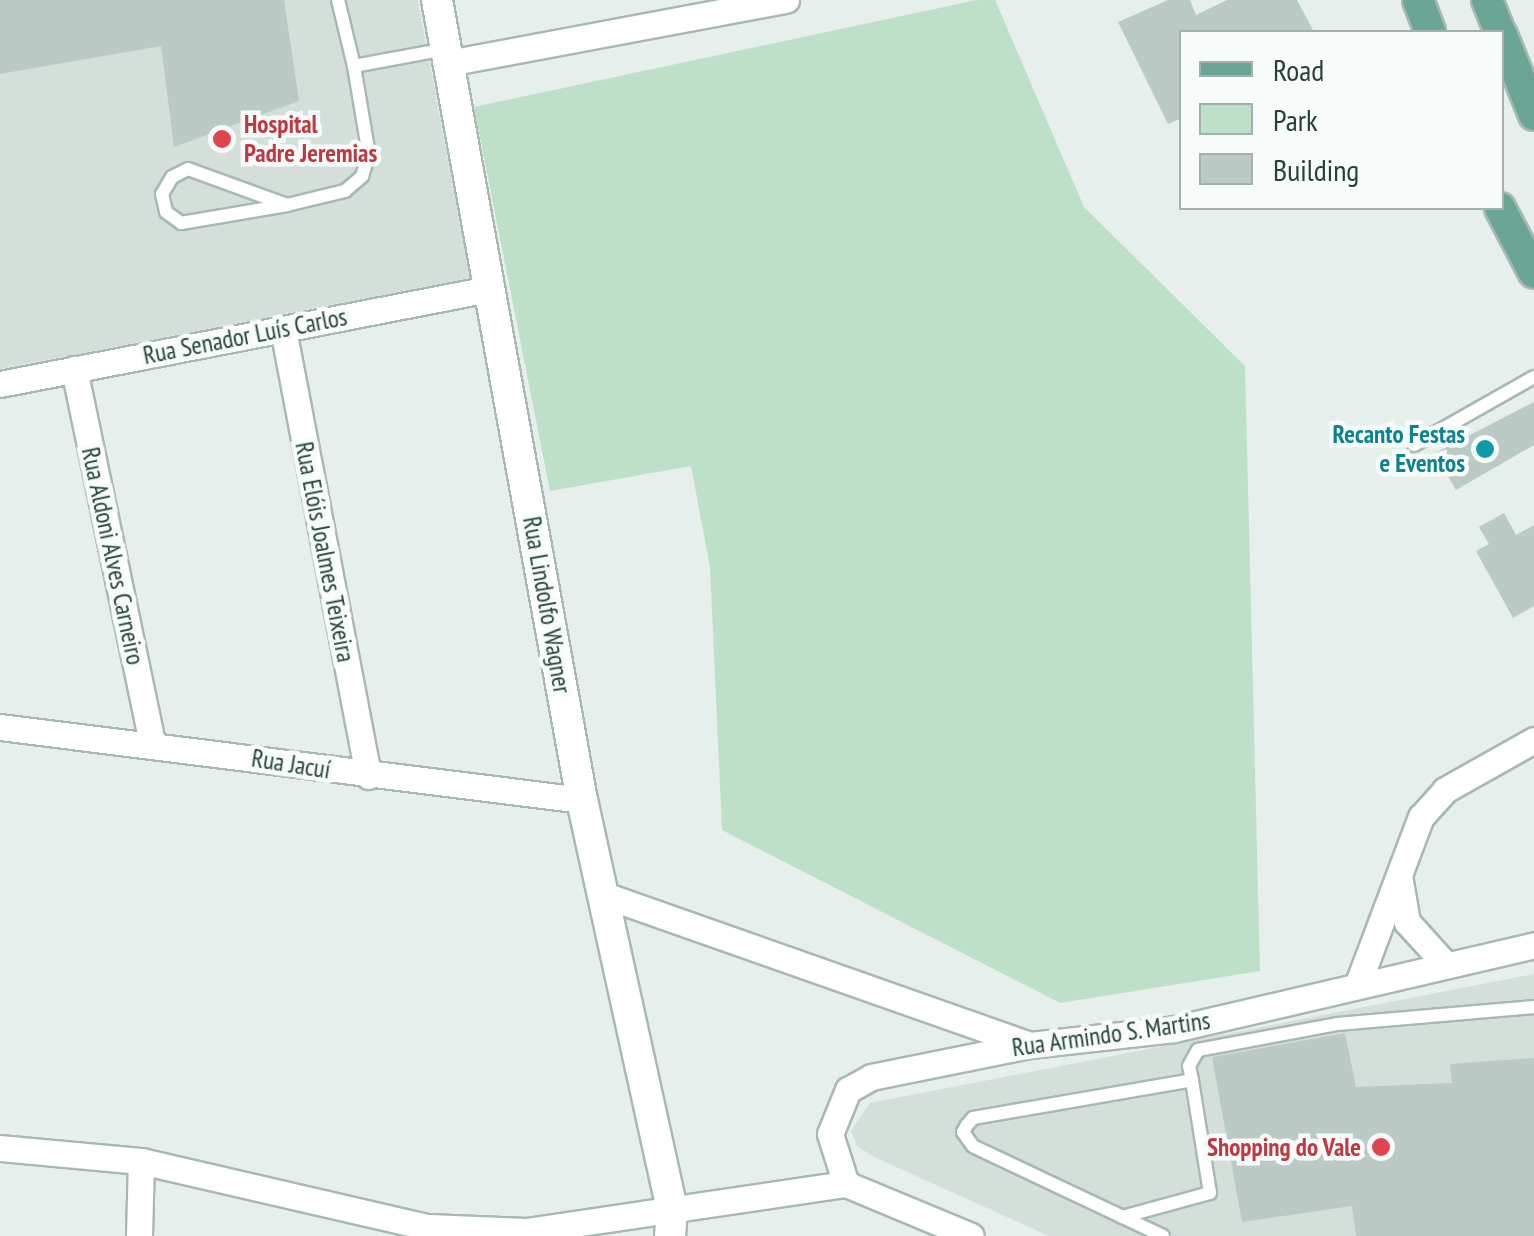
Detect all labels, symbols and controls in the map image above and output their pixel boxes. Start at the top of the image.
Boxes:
legend [1179,30,1504,210]
text: Road [1273,50,1324,89]
text: Park [1273,100,1318,139]
place label: Hospital Padre Jeremias [244,110,377,169]
marker: Hospital Padre Jeremias [209,126,235,152]
text: Building [1273,150,1359,189]
street label: Rua Senador Luís Carlos [141,302,349,370]
place label: Recanto Festas e Eventos [1333,420,1465,479]
marker: Recanto Festas e Eventos [1474,438,1496,460]
street label: Rua Elóis Joalmes Teixeira [289,439,361,665]
street label: Rua Aldoni Alves Carneiro [75,444,151,668]
street label: Rua Lindolfo Wagner [517,514,577,696]
street label: Rua Jacuí [249,743,333,785]
street label: Rua Armindo S. Martins [1009,1005,1213,1063]
place label: Shopping do Vale [1206,1132,1361,1162]
marker: Shopping do Vale [1370,1136,1392,1158]

